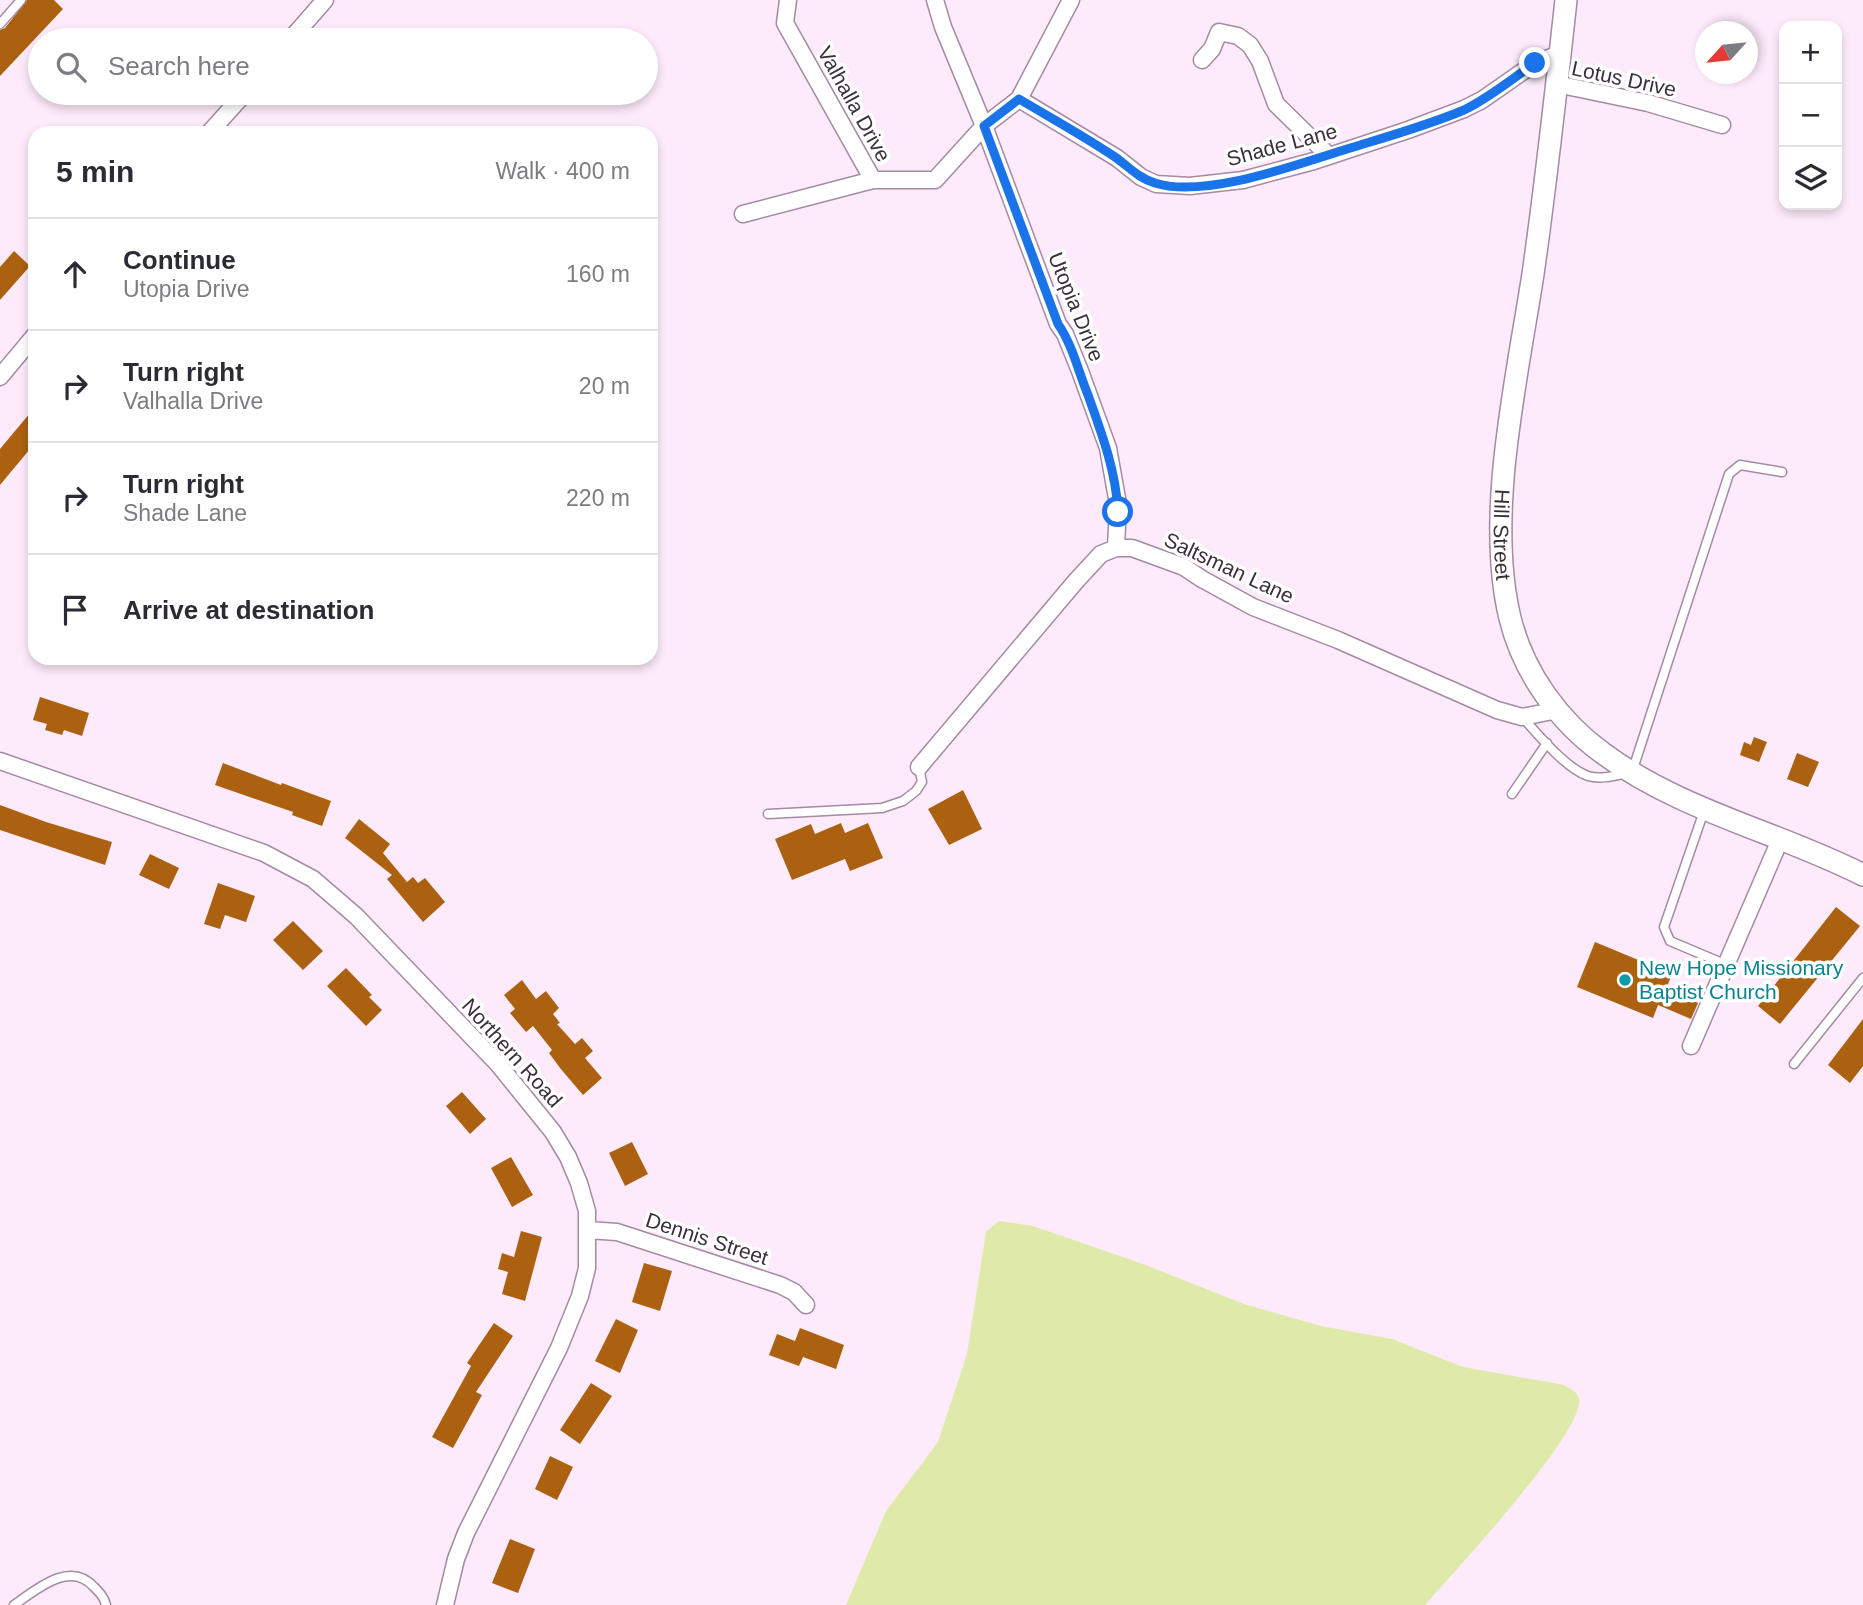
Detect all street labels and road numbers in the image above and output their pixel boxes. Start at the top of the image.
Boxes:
street label: Valhalla Drive [813,42,896,165]
street label: Lotus Drive [1570,56,1678,101]
street label: Shade Lane [1224,119,1340,170]
street label: Utopia Drive [1044,249,1109,365]
street label: Hill Street [1490,489,1515,581]
street label: Saltsman Lane [1161,528,1298,608]
street label: Northern Road [458,994,567,1112]
street label: Dennis Street [643,1208,771,1269]

